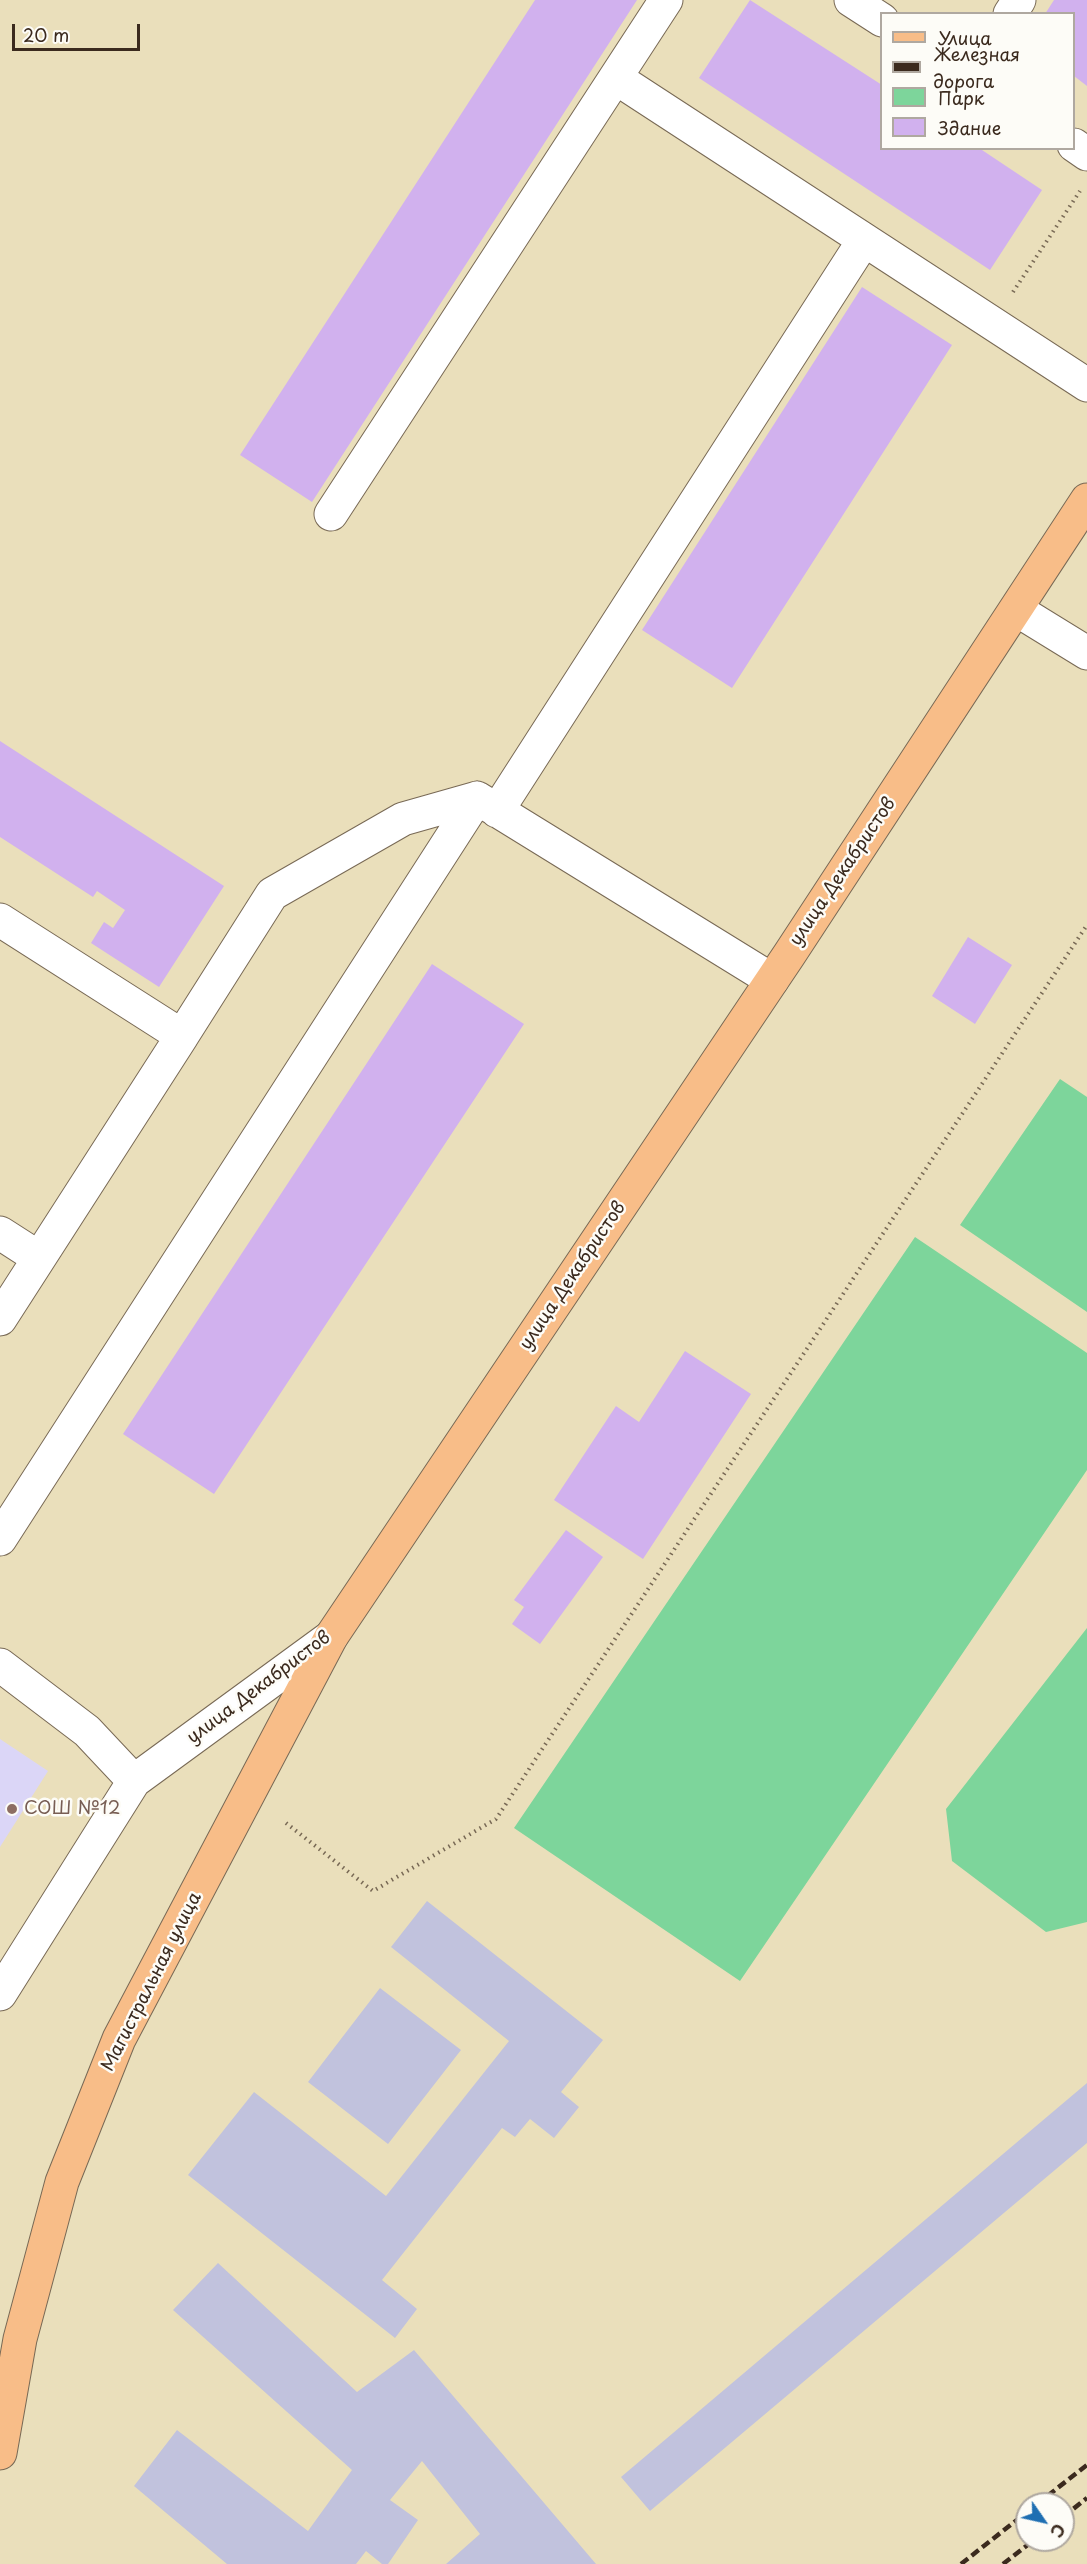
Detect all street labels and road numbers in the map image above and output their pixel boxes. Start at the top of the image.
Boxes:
street label: улица Декабристов [785,794,901,950]
street label: улица Декабристов [515,1198,631,1354]
street label: улица Декабристов [183,1627,335,1749]
street label: Магистральная улица [97,1889,207,2075]

